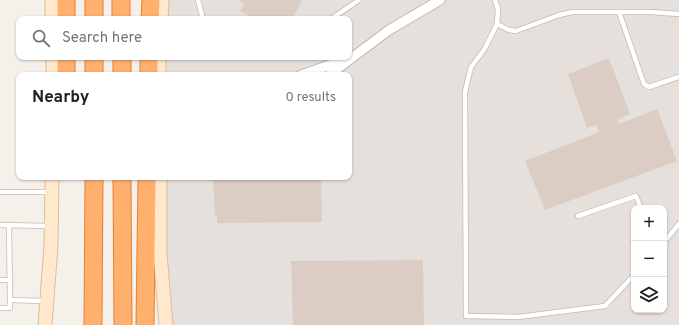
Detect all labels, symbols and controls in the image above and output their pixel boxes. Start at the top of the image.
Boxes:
search box [16,16,352,60]
icon: search [30,27,52,49]
text: Search here [62,29,142,48]
text: Nearby [32,87,89,109]
text: 0 results [285,90,336,106]
map controls [631,205,667,313]
button: + [631,205,667,241]
button: − [631,241,667,277]
button: layers [631,277,667,313]

